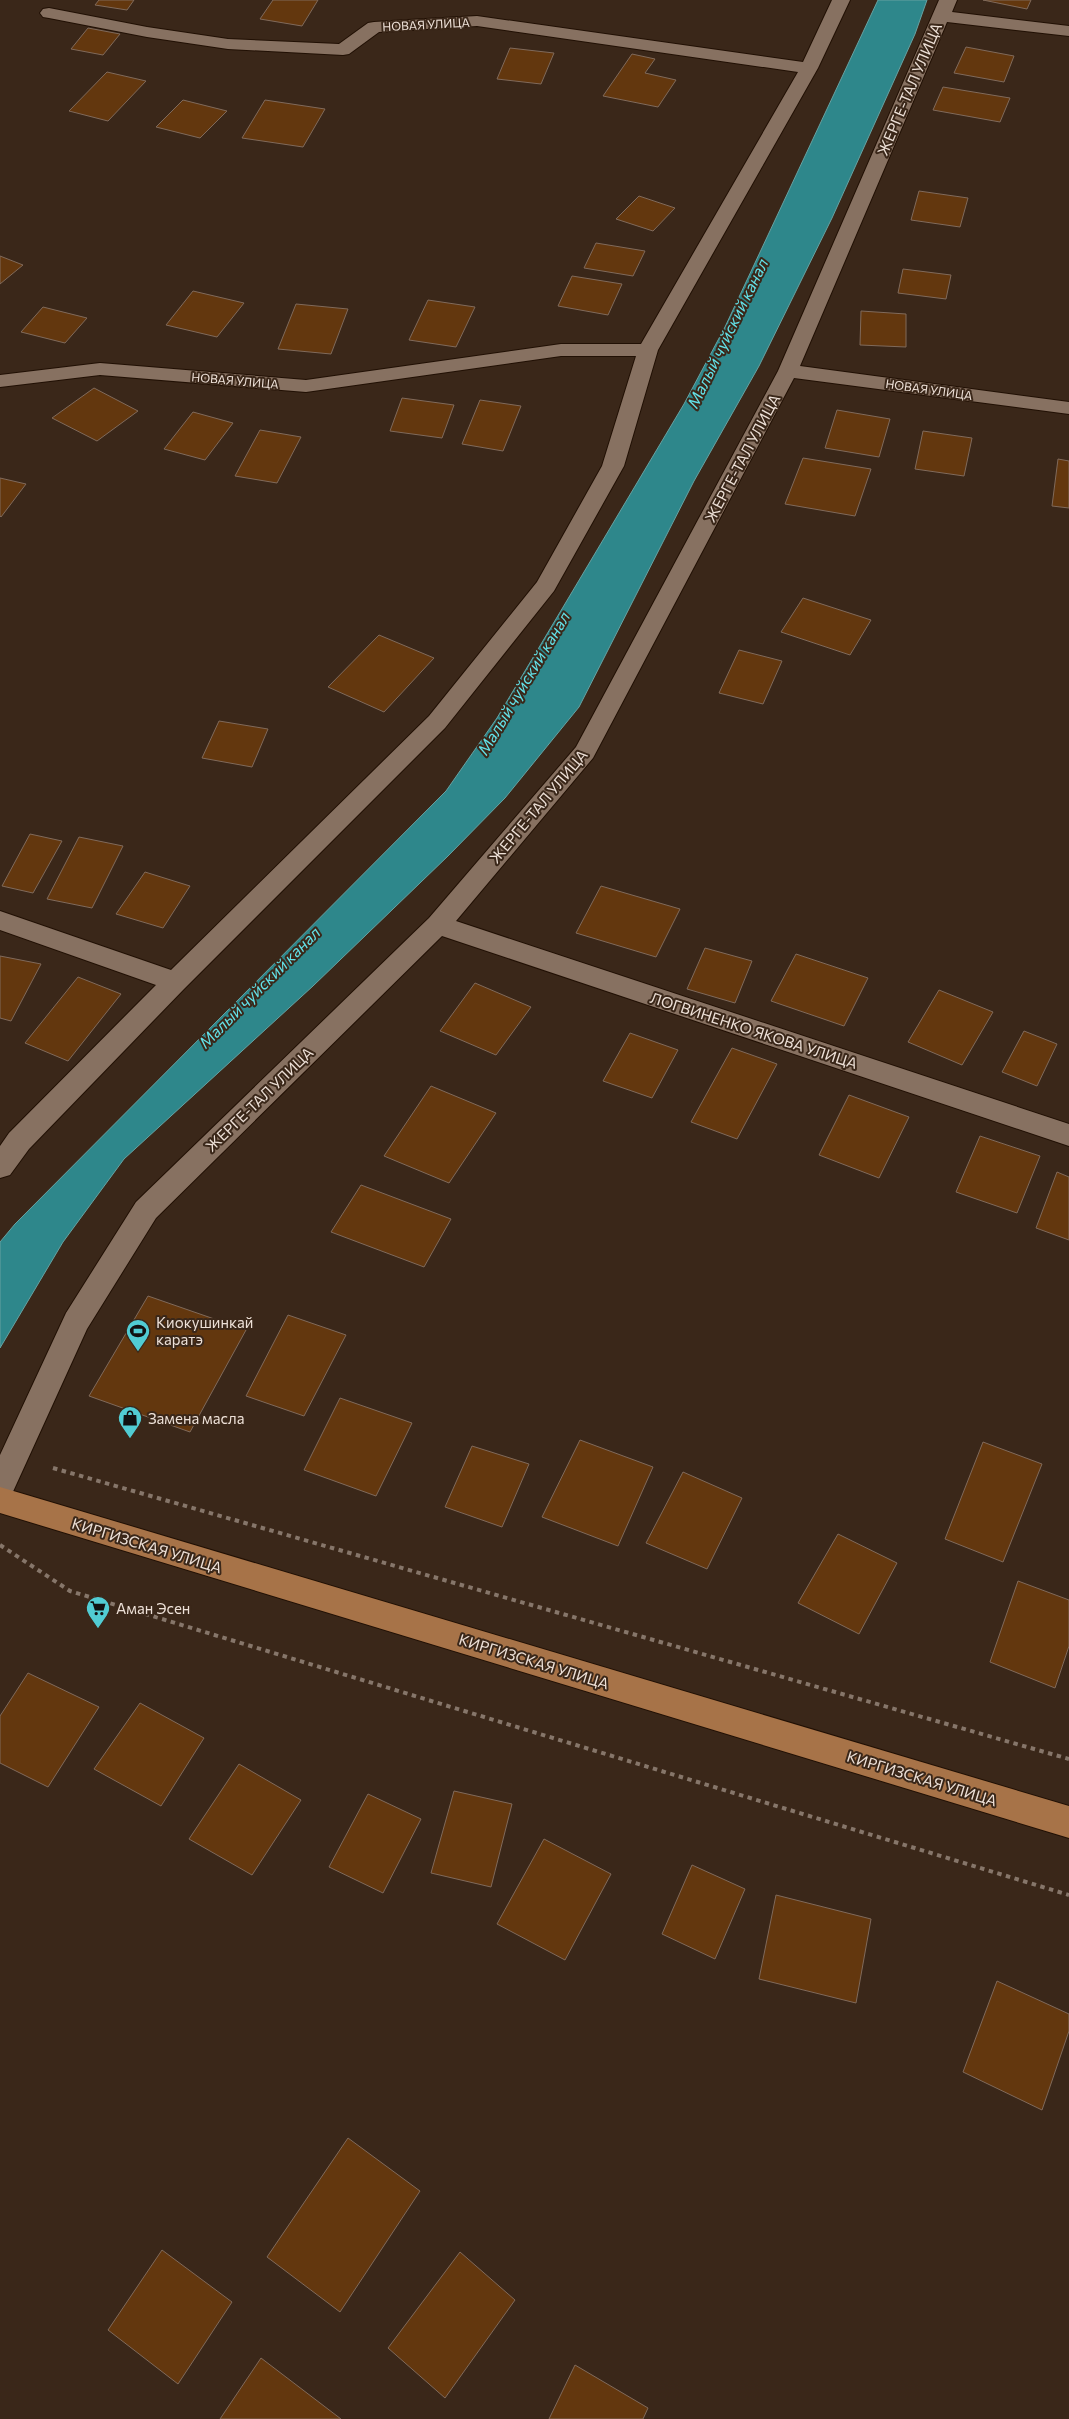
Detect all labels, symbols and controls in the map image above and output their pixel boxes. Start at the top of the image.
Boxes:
street label: НОВАЯ УЛИЦА [382,15,470,33]
street label: ЖЕРГЕ-ТАЛ УЛИЦА [873,20,945,158]
water label: Малый чуйский канал [683,255,771,411]
street label: НОВАЯ УЛИЦА [191,369,279,391]
street label: НОВАЯ УЛИЦА [885,376,973,402]
street label: ЖЕРГЕ-ТАЛ УЛИЦА [701,391,783,525]
water label: Малый чуйский канал [473,608,573,758]
street label: ЖЕРГЕ-ТАЛ УЛИЦА [485,746,591,866]
water label: Малый чуйский канал [194,922,324,1052]
street label: ЛОГВИНЕНКО ЯКОВА УЛИЦА [648,988,860,1072]
street label: ЖЕРГЕ-ТАЛ УЛИЦА [201,1043,317,1155]
place label: Киокушинкай каратэ [156,1313,253,1348]
sports icon: Киокушинкай каратэ [125,1318,151,1352]
shop icon: Замена масла [117,1405,143,1439]
place label: Замена масла [148,1409,244,1427]
street label: КИРГИЗСКАЯ УЛИЦА [70,1514,224,1576]
supermarket icon: Аман Эсен [85,1595,111,1629]
place label: Аман Эсен [116,1599,190,1617]
street label: КИРГИЗСКАЯ УЛИЦА [457,1630,611,1692]
street label: КИРГИЗСКАЯ УЛИЦА [845,1747,999,1809]

